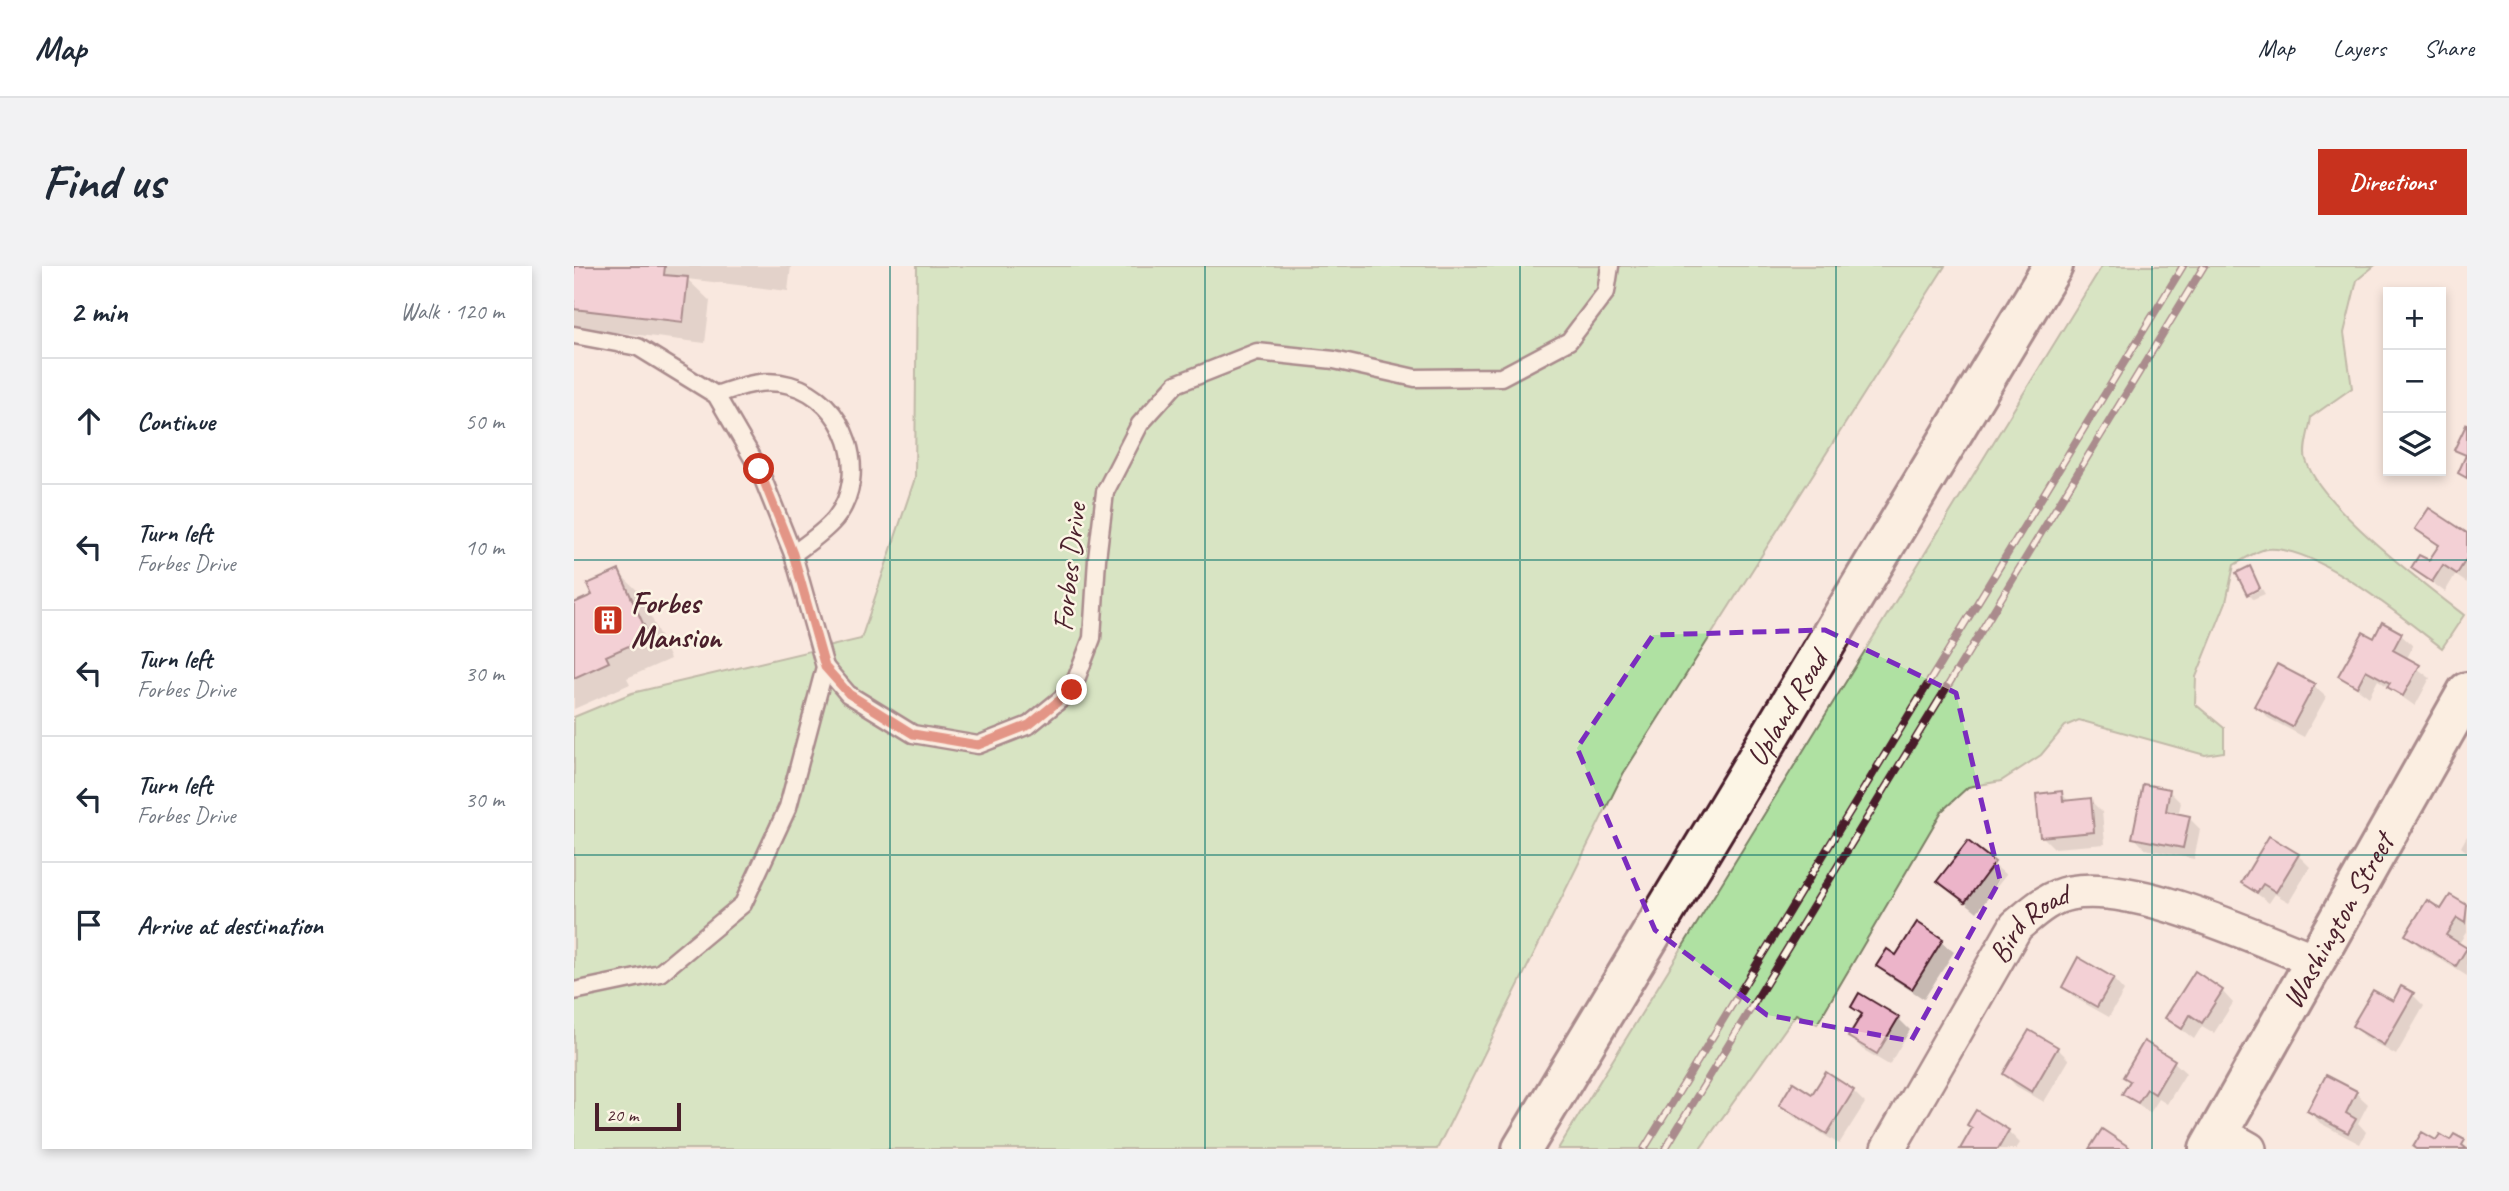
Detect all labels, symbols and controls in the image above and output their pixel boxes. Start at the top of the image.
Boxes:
text: Map [35,27,86,69]
text: Map [2258,33,2295,63]
text: Layers [2333,33,2386,63]
text: Share [2424,33,2474,63]
button: Directions [2318,149,2467,215]
text: Find us [42,151,164,213]
map controls [2383,287,2446,476]
button: + [2383,287,2446,350]
text: 2 min [70,293,127,331]
text: Walk · 120 m [400,297,504,326]
button: − [2383,350,2446,413]
icon: ahead [70,402,108,440]
text: Continue [137,405,215,438]
text: 50 m [465,407,504,436]
button: layers [2383,413,2446,476]
route start [743,453,774,484]
street label: Forbes Drive [1043,499,1095,633]
text: Turn left [137,516,212,549]
icon: left [70,528,108,566]
text: 10 m [465,533,504,562]
text: Forbes Drive [137,549,235,578]
place label: Forbes Mansion [631,584,723,656]
building icon: Forbes Mansion [591,603,625,637]
street label: Upland Road [1738,641,1838,773]
text: Turn left [137,642,212,675]
icon: left [70,654,108,692]
text: 30 m [465,659,504,688]
route end [1056,674,1087,705]
text: Forbes Drive [137,675,235,704]
text: Turn left [137,768,212,801]
icon: left [70,780,108,818]
text: 30 m [465,785,504,814]
text: Forbes Drive [137,801,235,830]
street label: Washington Street [2273,823,2404,1015]
street label: Bird Road [1980,874,2077,970]
icon: arrive [70,906,108,944]
text: Arrive at destination [137,909,323,942]
scale bar [595,1100,681,1132]
text: 20 m [606,1103,638,1127]

